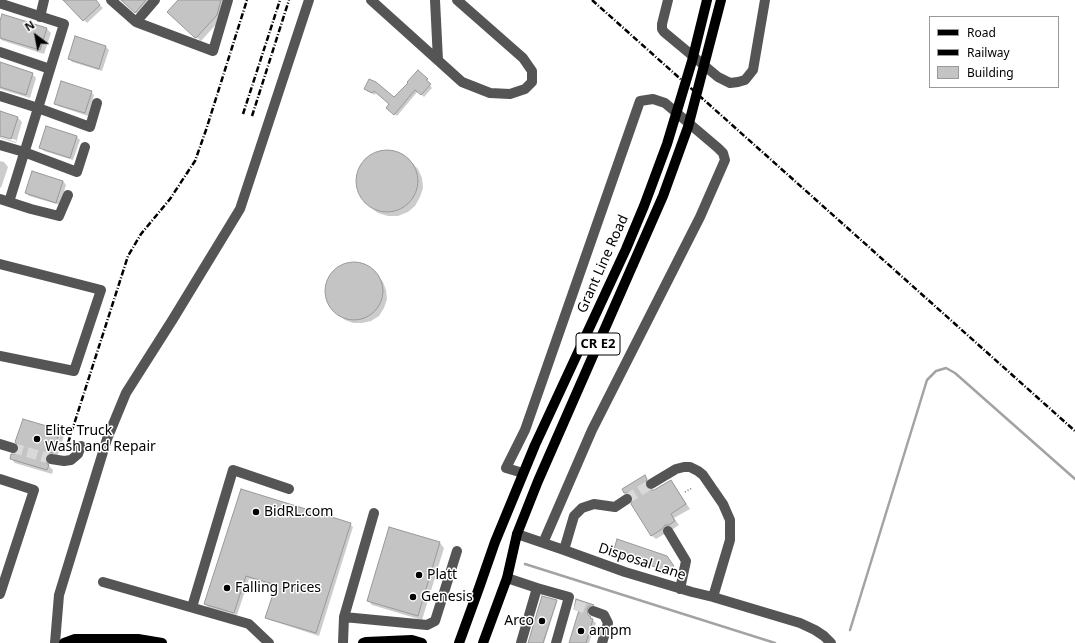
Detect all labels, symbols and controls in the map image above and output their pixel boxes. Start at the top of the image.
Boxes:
north arrow [16,16,56,56]
legend [929,16,1059,88]
text: N [22,17,37,34]
text: Road [967,24,996,41]
text: Railway [967,44,1010,61]
text: Building [967,64,1014,81]
street label: Grant Line Road [574,212,632,316]
road number: CR E2 [576,333,620,355]
place label: Elite Truck Wash and Repair [45,423,156,456]
marker: Elite Truck Wash and Repair [32,434,42,444]
place label: BidRL.com [264,504,333,520]
marker: BidRL.com [251,507,261,517]
street label: Disposal Lane [596,540,688,584]
place label: Platt [427,567,457,583]
marker: Platt [414,570,424,580]
place label: Falling Prices [235,580,321,596]
marker: Falling Prices [222,583,232,593]
place label: Genesis [421,589,473,605]
marker: Genesis [408,592,418,602]
place label: Arco [504,613,534,629]
marker: Arco [537,616,547,626]
place label: ampm [589,623,632,639]
marker: ampm [576,626,586,636]

